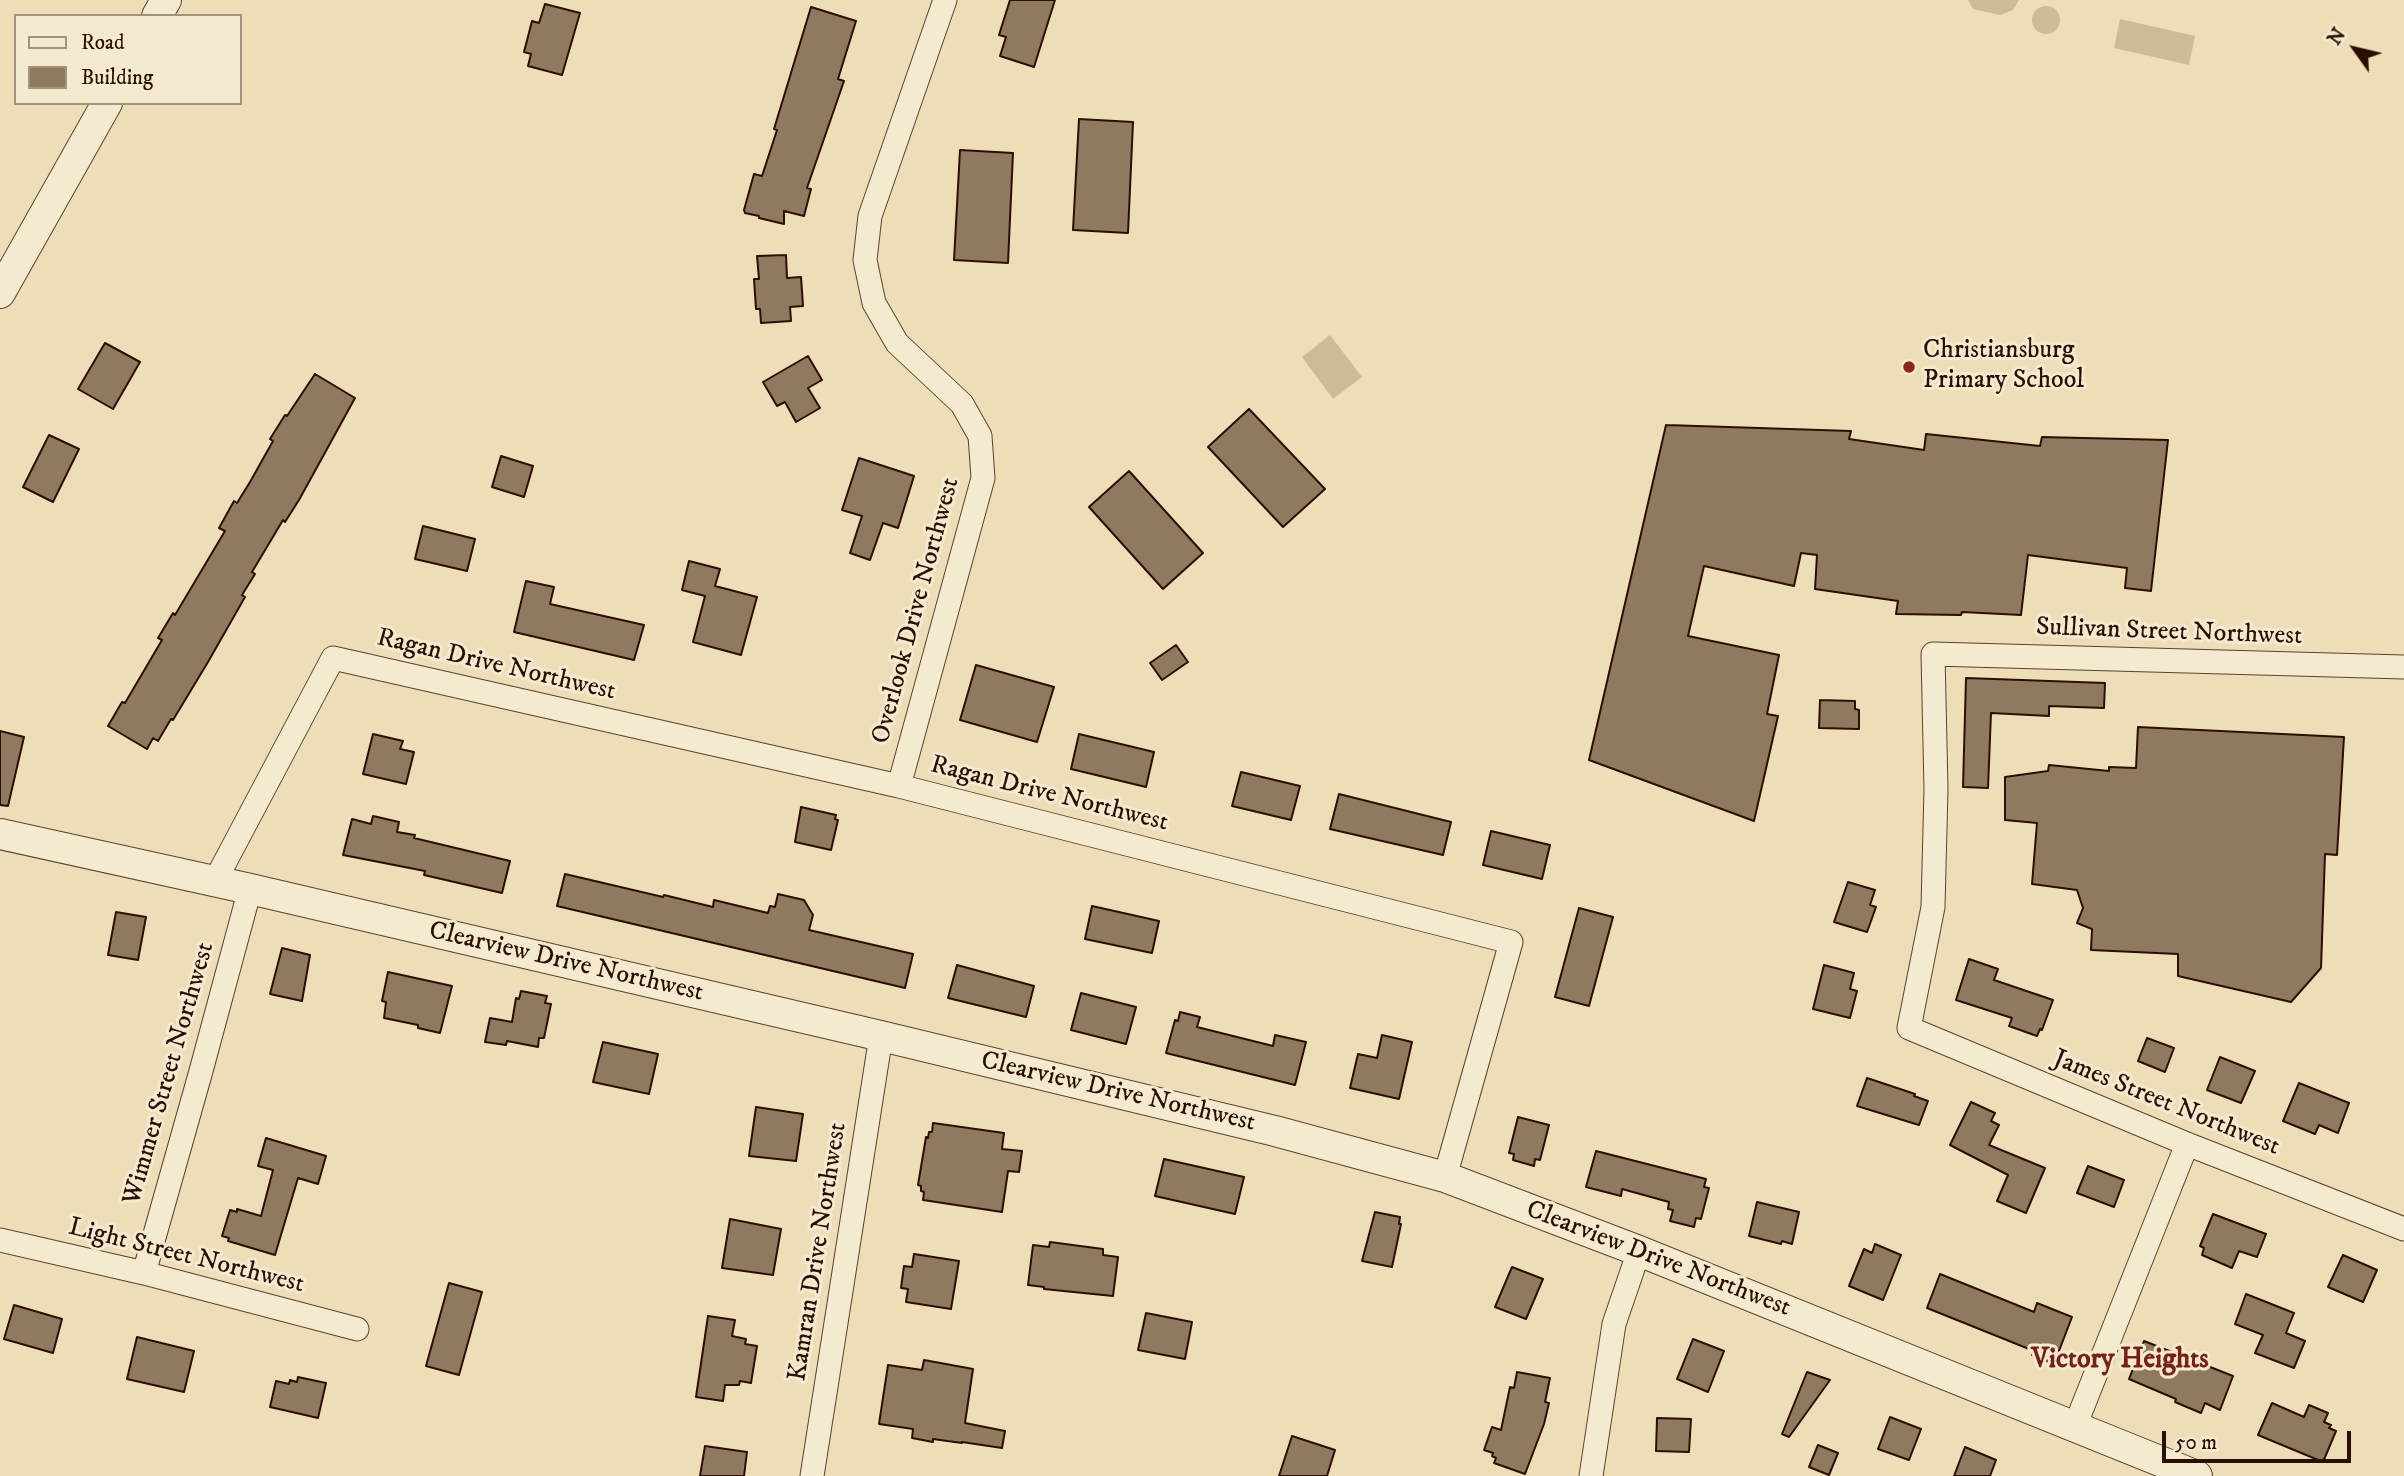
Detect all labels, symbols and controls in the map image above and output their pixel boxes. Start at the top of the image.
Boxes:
legend [14,14,242,105]
north arrow [2320,14,2390,84]
text: N [2323,24,2351,50]
text: Road [81,30,125,56]
text: Building [81,65,153,91]
place label: Christiansburg Primary School [1923,336,2084,398]
marker: Christiansburg Primary School [1901,359,1917,375]
street label: Overlook Drive Northwest [866,475,968,747]
street label: Sullivan Street Northwest [2035,613,2303,653]
street label: Ragan Drive Northwest [374,623,618,709]
street label: Ragan Drive Northwest [927,750,1171,840]
street label: Clearview Drive Northwest [426,916,706,1010]
street label: Wimmer Street Northwest [118,939,222,1209]
street label: James Street Northwest [2048,1044,2284,1164]
street label: Clearview Drive Northwest [978,1046,1258,1140]
street label: Kamran Drive Northwest [783,1120,855,1384]
street label: Clearview Drive Northwest [1521,1195,1795,1325]
street label: Light Street Northwest [65,1213,307,1301]
district label: Victory Heights [2031,1344,2209,1378]
scale bar [2166,1416,2355,1460]
text: 50 m [2175,1430,2217,1456]

